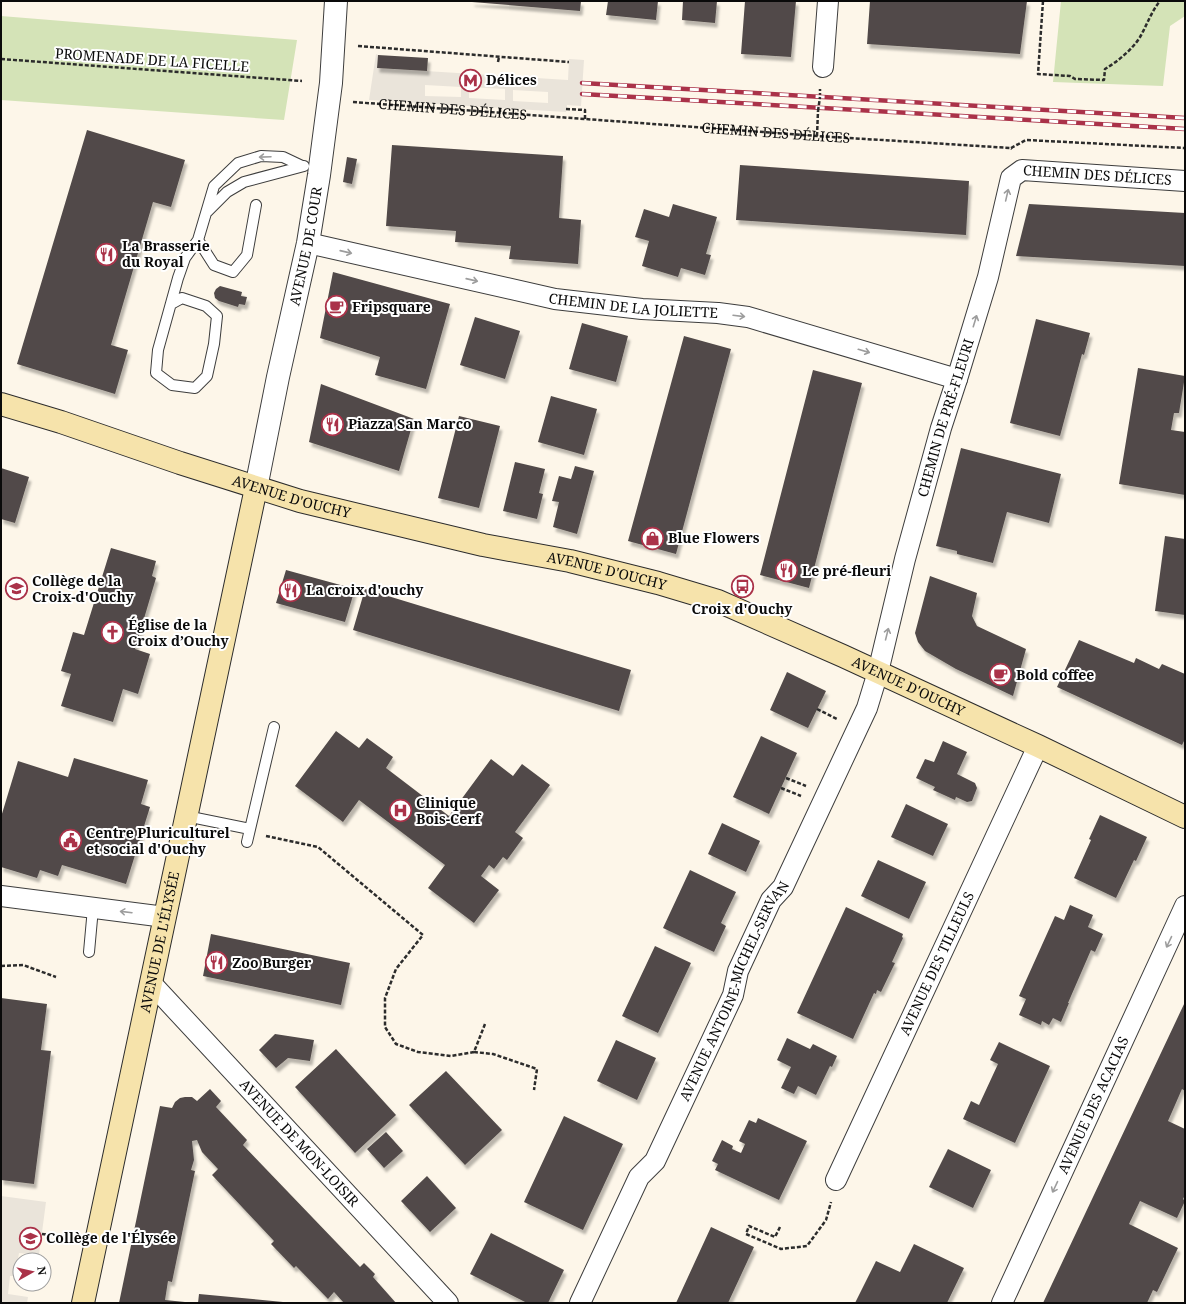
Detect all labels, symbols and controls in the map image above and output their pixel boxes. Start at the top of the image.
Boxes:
street label: PROMENADE DE LA FICELLE [54,43,250,76]
metro station icon: Délices [457,67,483,93]
place label: Délices [486,70,537,89]
street label: CHEMIN DES DÉLICES [378,94,528,124]
street label: CHEMIN DES DÉLICES [701,118,851,147]
one-way arrow [259,153,272,161]
street label: CHEMIN DES DÉLICES [1022,160,1172,189]
street label: AVENUE DE COUR [284,184,326,307]
one-way arrow [1004,189,1012,202]
place label: La Brasserie du Royal [122,236,210,271]
restaurant icon: La Brasserie du Royal [93,241,119,267]
one-way arrow [339,248,352,256]
one-way arrow [466,277,479,285]
street label: CHEMIN DE LA JOLIETTE [547,288,719,322]
cafe icon: Fripsquare [323,294,349,320]
place label: Fripsquare [352,297,431,316]
one-way arrow [732,312,745,320]
one-way arrow [972,314,979,327]
street label: CHEMIN DE PRÉ-FLEURI [912,336,978,499]
one-way arrow [858,348,871,355]
restaurant icon: Piazza San Marco [319,411,345,437]
place label: Piazza San Marco [348,414,472,433]
street label: AVENUE D'OUCHY [230,470,353,522]
shop icon: Blue Flowers [639,525,665,551]
place label: Blue Flowers [668,528,760,547]
street label: AVENUE D'OUCHY [546,547,669,594]
restaurant icon: Le pré-fleuri [773,558,799,584]
place label: Le pré-fleuri [802,561,891,580]
place label: Collège de la Croix-d'Ouchy [32,571,135,606]
bus stop icon: Croix d'Ouchy [729,574,755,600]
school or university icon: Collège de la Croix-d'Ouchy [4,576,30,602]
restaurant icon: La croix d'ouchy [278,577,304,603]
place label: La croix d'ouchy [306,580,424,599]
place label: Croix d'Ouchy [692,599,793,618]
place label: Église de la Croix d’Ouchy [128,615,229,650]
church icon: Église de la Croix d’Ouchy [100,620,126,646]
one-way arrow [883,628,891,641]
street label: AVENUE D'OUCHY [849,651,968,720]
cafe icon: Bold coffee [988,662,1014,688]
place label: Bold coffee [1016,665,1094,684]
place label: Clinique Bois-Cerf [416,793,482,828]
hospital icon: Clinique Bois-Cerf [388,798,414,824]
place label: Centre Pluriculturel et social d'Ouchy [86,823,230,858]
public building icon: Centre Pluriculturel et social d'Ouchy [57,828,83,854]
street label: AVENUE DE L'ÉLYSÉE [135,869,183,1014]
street label: AVENUE ANTOINE-MICHEL-SERVAN [675,878,794,1104]
street label: AVENUE DES TILLEULS [895,888,978,1038]
one-way arrow [120,908,133,916]
one-way arrow [1165,935,1172,947]
restaurant icon: Zoo Burger [204,950,230,976]
place label: Zoo Burger [232,953,312,972]
street label: AVENUE DES ACACIAS [1053,1033,1133,1177]
street label: AVENUE DE MON-LOISIR [236,1075,364,1211]
one-way arrow [1051,1181,1058,1193]
school or university icon: Collège de l'Élysée [17,1225,43,1251]
place label: Collège de l'Élysée [46,1228,176,1247]
north arrow [12,1252,52,1292]
text: N [34,1265,50,1276]

